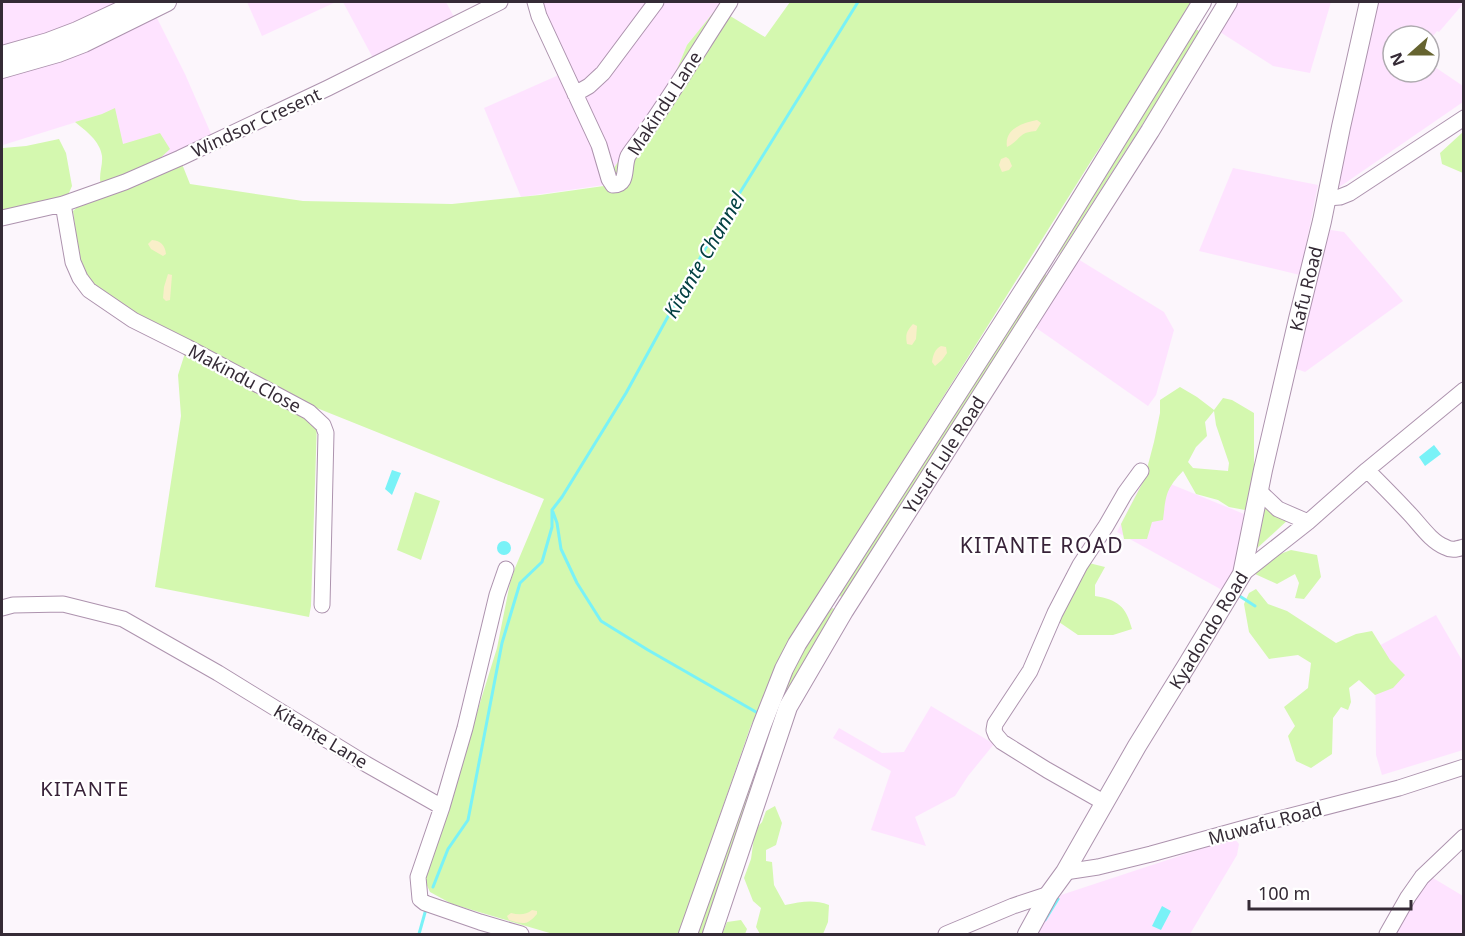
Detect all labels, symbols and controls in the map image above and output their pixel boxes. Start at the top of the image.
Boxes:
north arrow [1381,24,1441,84]
street label: Makindu Lane [621,46,707,160]
text: N [1384,49,1410,69]
street label: Windsor Cresent [187,81,325,163]
water label: Kitante Channel [657,187,751,323]
street label: Kafu Road [1284,244,1327,333]
street label: Makindu Close [184,338,306,418]
street label: Yusuf Lule Road [897,391,990,518]
district label: KITANTE ROAD [960,531,1124,559]
street label: Kyadondo Road [1163,567,1253,693]
street label: Kitante Lane [270,699,372,773]
district label: KITANTE [40,775,130,802]
street label: Muwafu Road [1205,796,1325,850]
scale bar [1249,873,1411,911]
text: 100 m [1258,881,1310,905]

